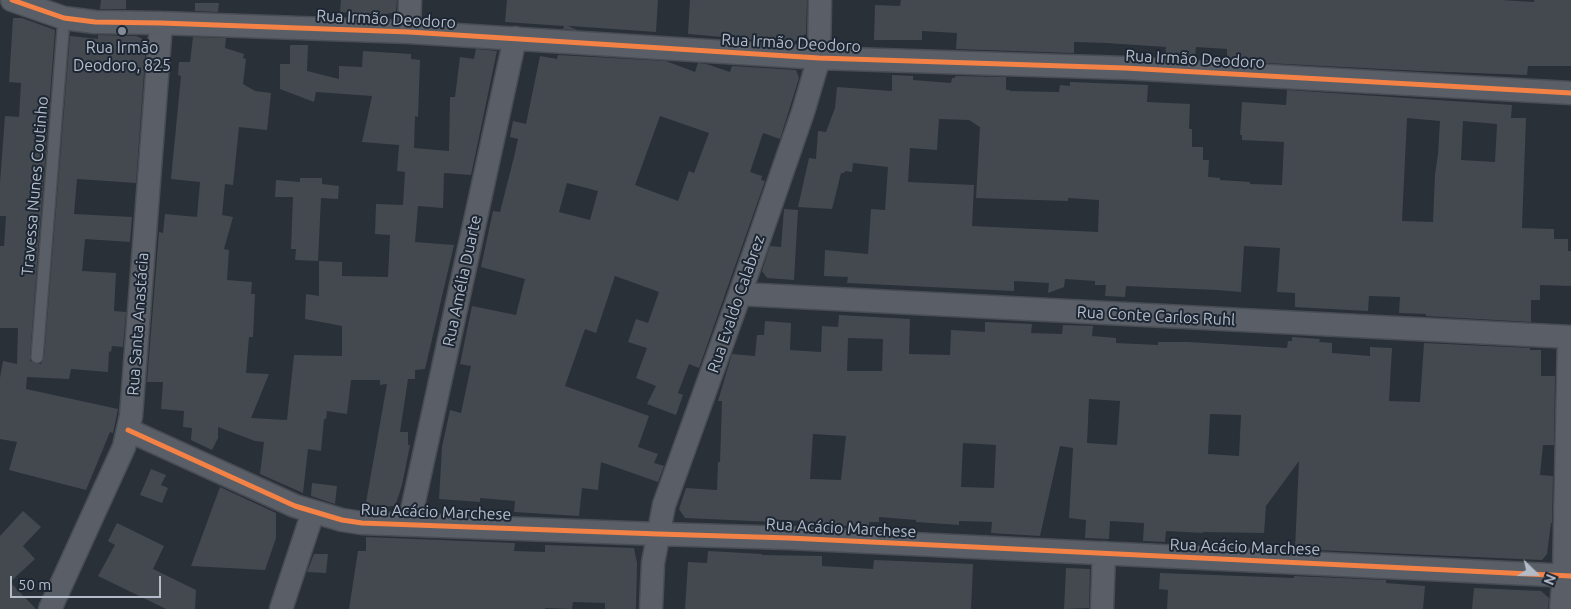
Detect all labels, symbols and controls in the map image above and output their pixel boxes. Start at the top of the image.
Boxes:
street label: Rua Irmão Deodoro [316,6,456,32]
marker: Rua Irmão Deodoro, 825 [116,25,128,37]
street label: Rua Irmão Deodoro [721,30,861,56]
place label: Rua Irmão Deodoro, 825 [73,38,171,76]
street label: Rua Irmão Deodoro [1125,46,1265,72]
street label: Travessa Nunes Coutinho [18,95,52,277]
street label: Rua Amélia Duarte [439,214,485,348]
street label: Rua Evaldo Calabrez [703,233,769,375]
street label: Rua Santa Anastácia [123,252,153,396]
street label: Rua Conte Carlos Ruhl [1076,302,1236,330]
street label: Rua Acácio Marchese [360,500,512,524]
street label: Rua Acácio Marchese [765,514,917,542]
street label: Rua Acácio Marchese [1169,535,1321,559]
north arrow [1511,549,1561,599]
scale bar [12,566,164,598]
text: N [1541,572,1559,587]
text: 50 m [18,576,51,593]

